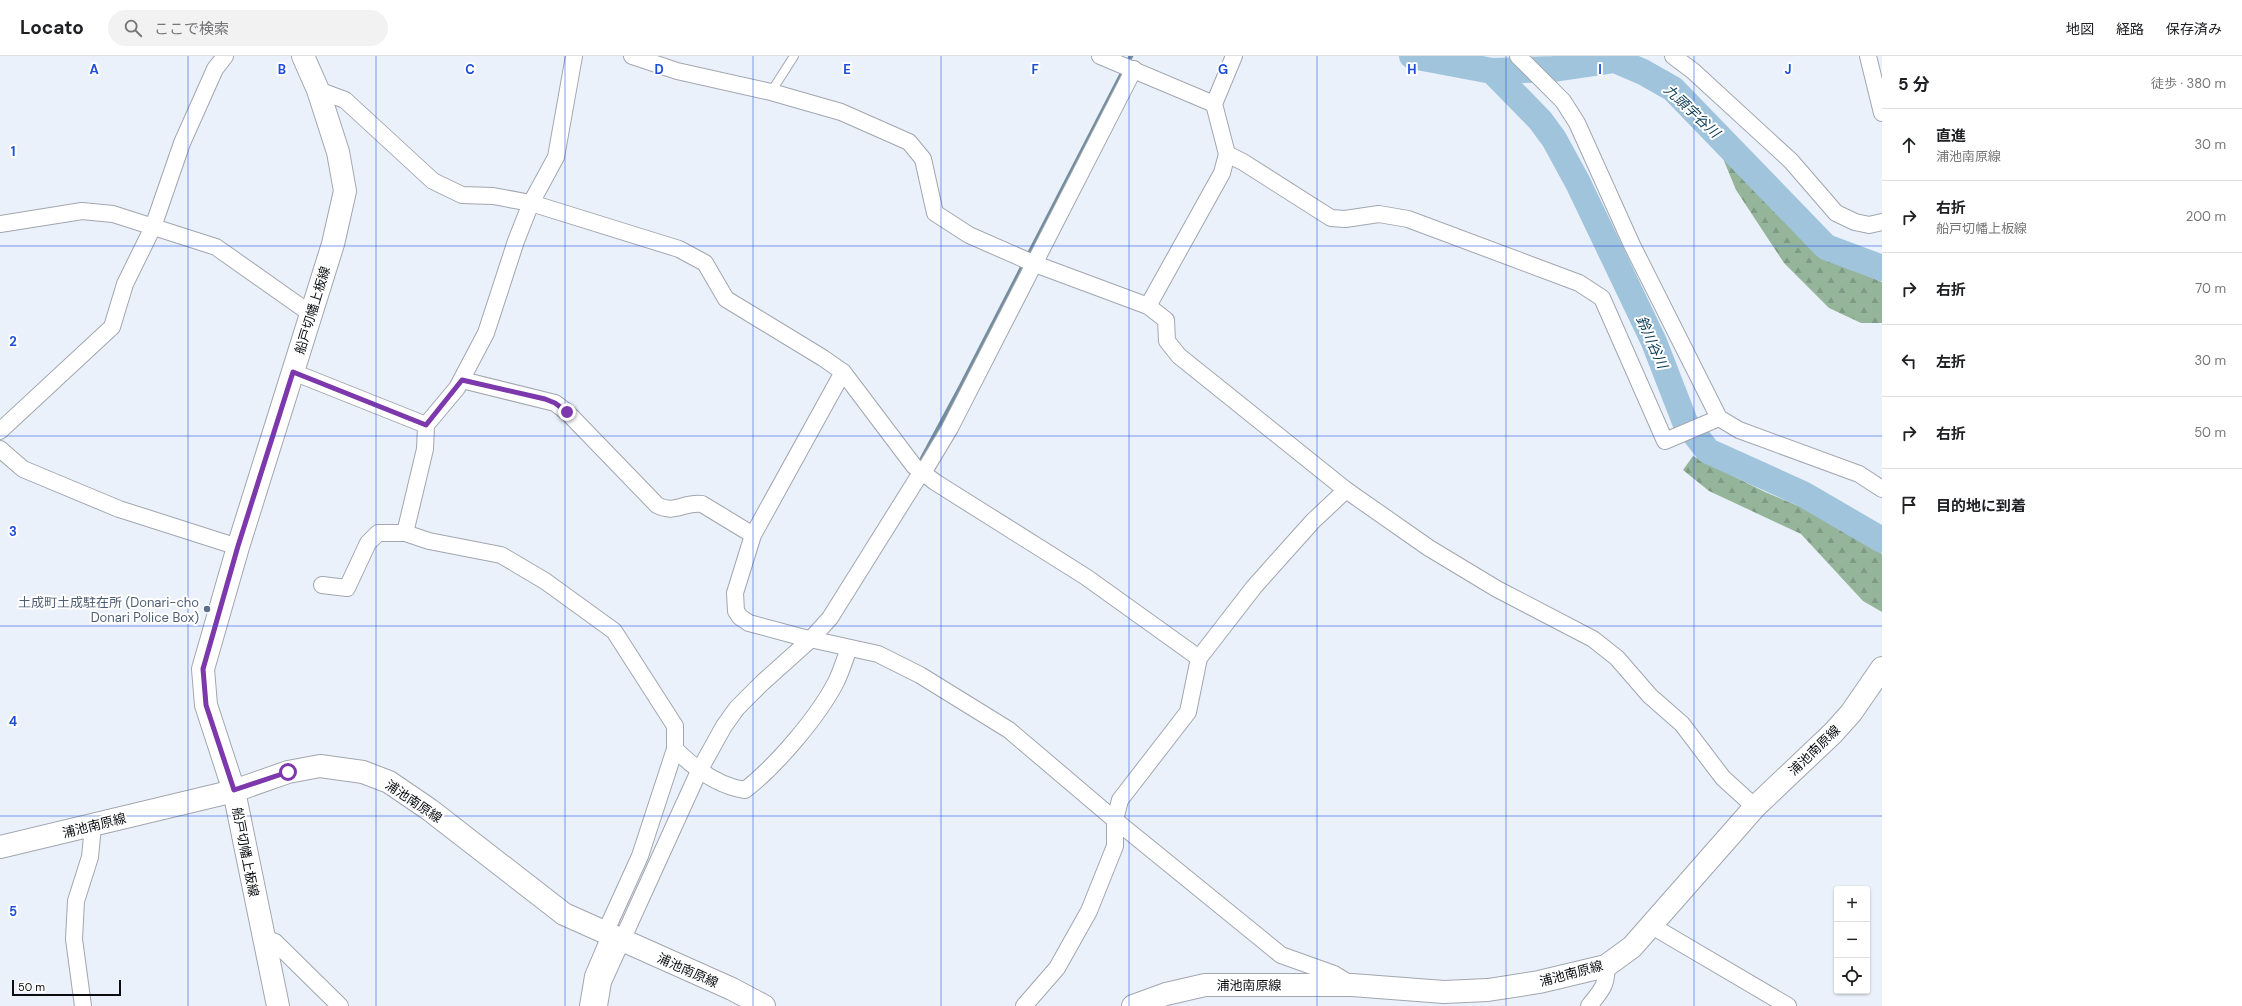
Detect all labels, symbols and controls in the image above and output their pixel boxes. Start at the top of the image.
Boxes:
search box [108,10,388,46]
text: Locato [20,15,84,40]
icon: search [122,17,144,39]
text: ここで検索 [154,19,229,39]
text: 地図 [2066,20,2094,38]
text: 経路 [2116,20,2144,38]
text: 保存済み [2166,20,2222,38]
text: A [89,61,99,78]
text: B [278,61,286,78]
text: C [465,61,475,78]
text: D [654,61,664,78]
text: E [843,61,851,78]
text: F [1031,61,1039,78]
text: G [1218,61,1228,78]
text: H [1407,61,1417,78]
text: I [1598,61,1602,78]
text: J [1784,61,1792,78]
text: 5 分 [1898,73,1930,95]
text: 徒歩 · 380 m [2151,75,2226,92]
water label: 九頭宇谷川 [1660,81,1725,143]
text: 直進 [1936,126,1966,146]
icon: ahead [1898,134,1920,156]
text: 30 m [2194,136,2226,153]
text: 1 [11,143,15,160]
text: 浦池南原線 [1936,148,2001,165]
text: 右折 [1936,198,1966,218]
icon: right [1898,206,1920,228]
text: 200 m [2186,208,2226,225]
text: 船戸切幡上板線 [1936,220,2027,237]
street label: 船戸切幡上板線 [291,264,334,356]
icon: right [1898,278,1920,300]
text: 右折 [1936,280,1966,300]
text: 70 m [2195,280,2226,297]
water label: 鈴川谷川 [1632,313,1672,373]
text: 2 [9,333,17,350]
icon: left [1898,350,1920,372]
text: 左折 [1936,352,1966,372]
text: 30 m [2194,352,2226,369]
route end [558,403,576,421]
icon: right [1898,422,1920,444]
text: 右折 [1936,424,1966,444]
text: 50 m [2194,424,2226,441]
icon: arrive [1898,494,1920,516]
text: 目的地に到着 [1936,496,2026,516]
text: 3 [9,523,17,540]
place label: 土成町土成駐在所 (Donari-cho Donari Police Box) [18,594,199,626]
marker: 土成町土成駐在所 (Donari-cho Donari Police Box) [202,604,212,614]
text: 4 [9,713,17,730]
street label: 浦池南原線 [1785,722,1844,779]
route start [279,763,297,781]
street label: 浦池南原線 [382,776,445,827]
street label: 船戸切幡上板線 [228,806,263,898]
street label: 浦池南原線 [61,809,128,842]
map controls [1834,886,1870,994]
button: + [1834,886,1870,922]
text: 5 [9,903,17,920]
button: − [1834,922,1870,958]
street label: 浦池南原線 [655,949,721,991]
street label: 浦池南原線 [1538,957,1605,990]
button: locate [1834,958,1870,994]
street label: 浦池南原線 [1216,977,1282,994]
scale bar [12,978,121,997]
text: 50 m [18,980,45,994]

